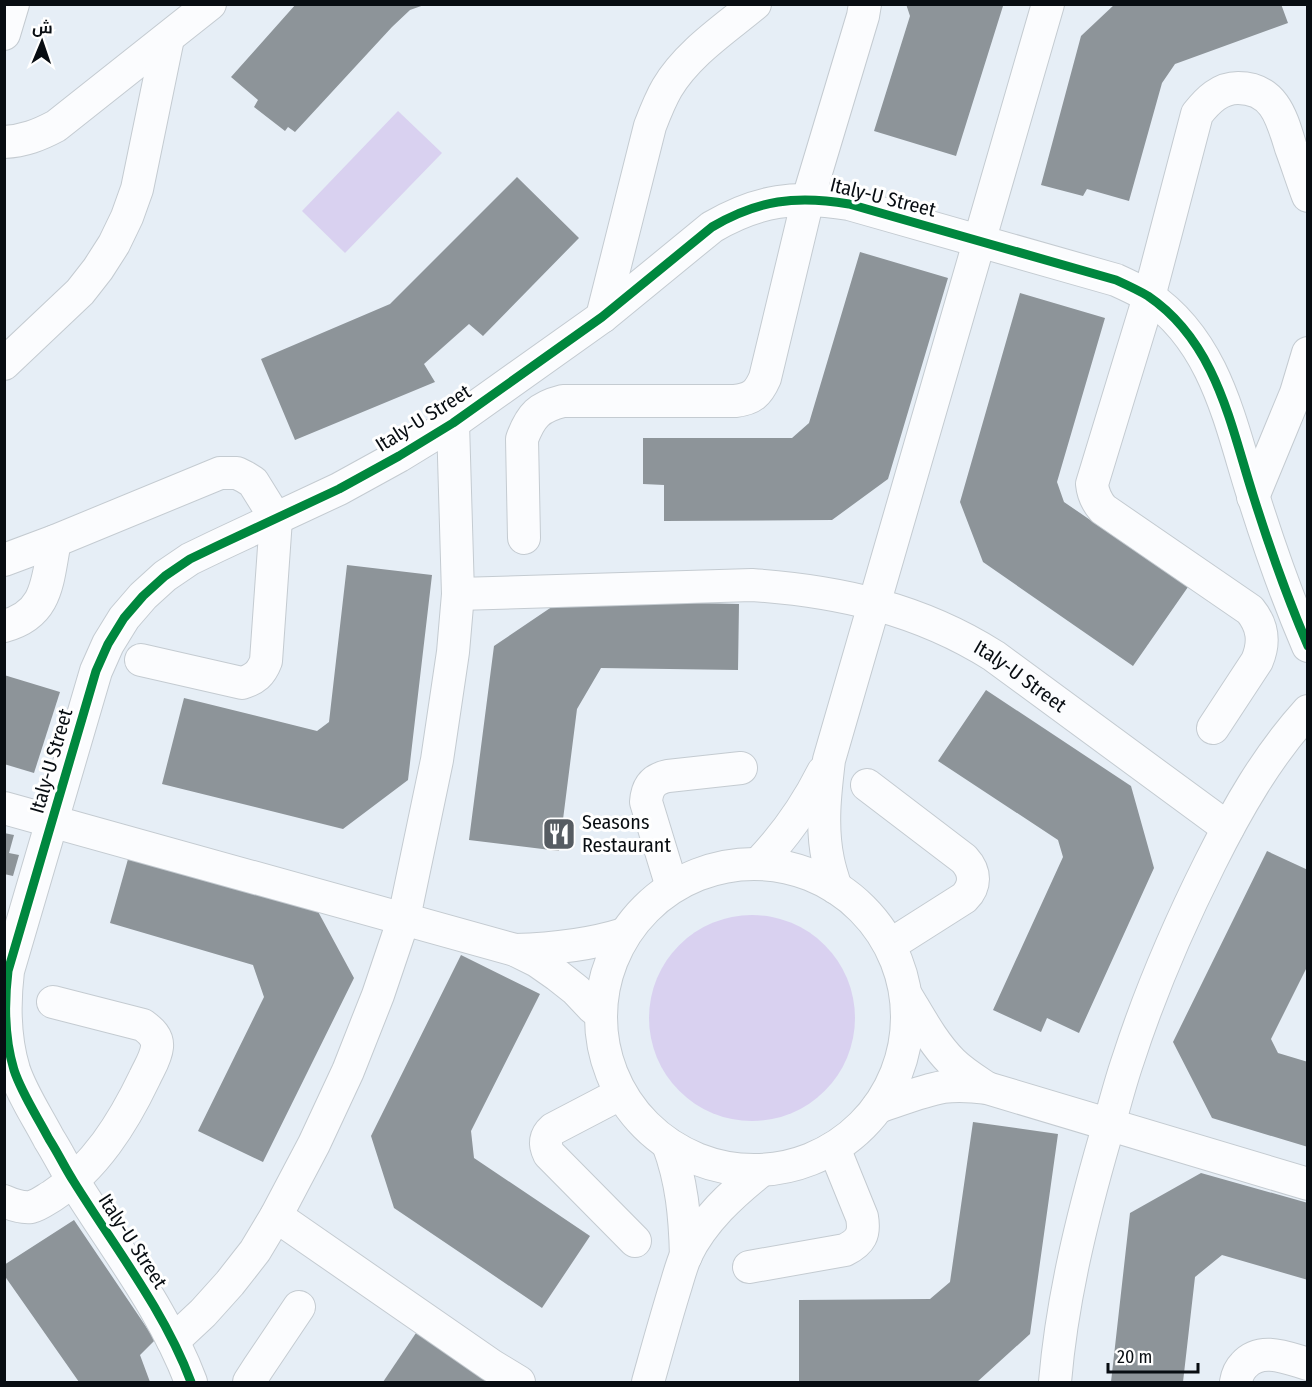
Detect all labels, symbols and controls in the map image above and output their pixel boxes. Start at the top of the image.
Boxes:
north arrow [12,12,72,72]
text: ش [32,18,53,37]
street label: Italy-U Street [828,172,939,222]
street label: Italy-U Street [371,379,476,457]
street label: Italy-U Street [970,635,1072,717]
street label: Italy-U Street [25,705,78,816]
place label: Seasons Restaurant [582,810,671,857]
restaurant icon: Seasons Restaurant [541,816,577,852]
street label: Italy-U Street [94,1189,173,1293]
scale bar [1108,1336,1198,1374]
text: 20 m [1117,1346,1152,1368]

